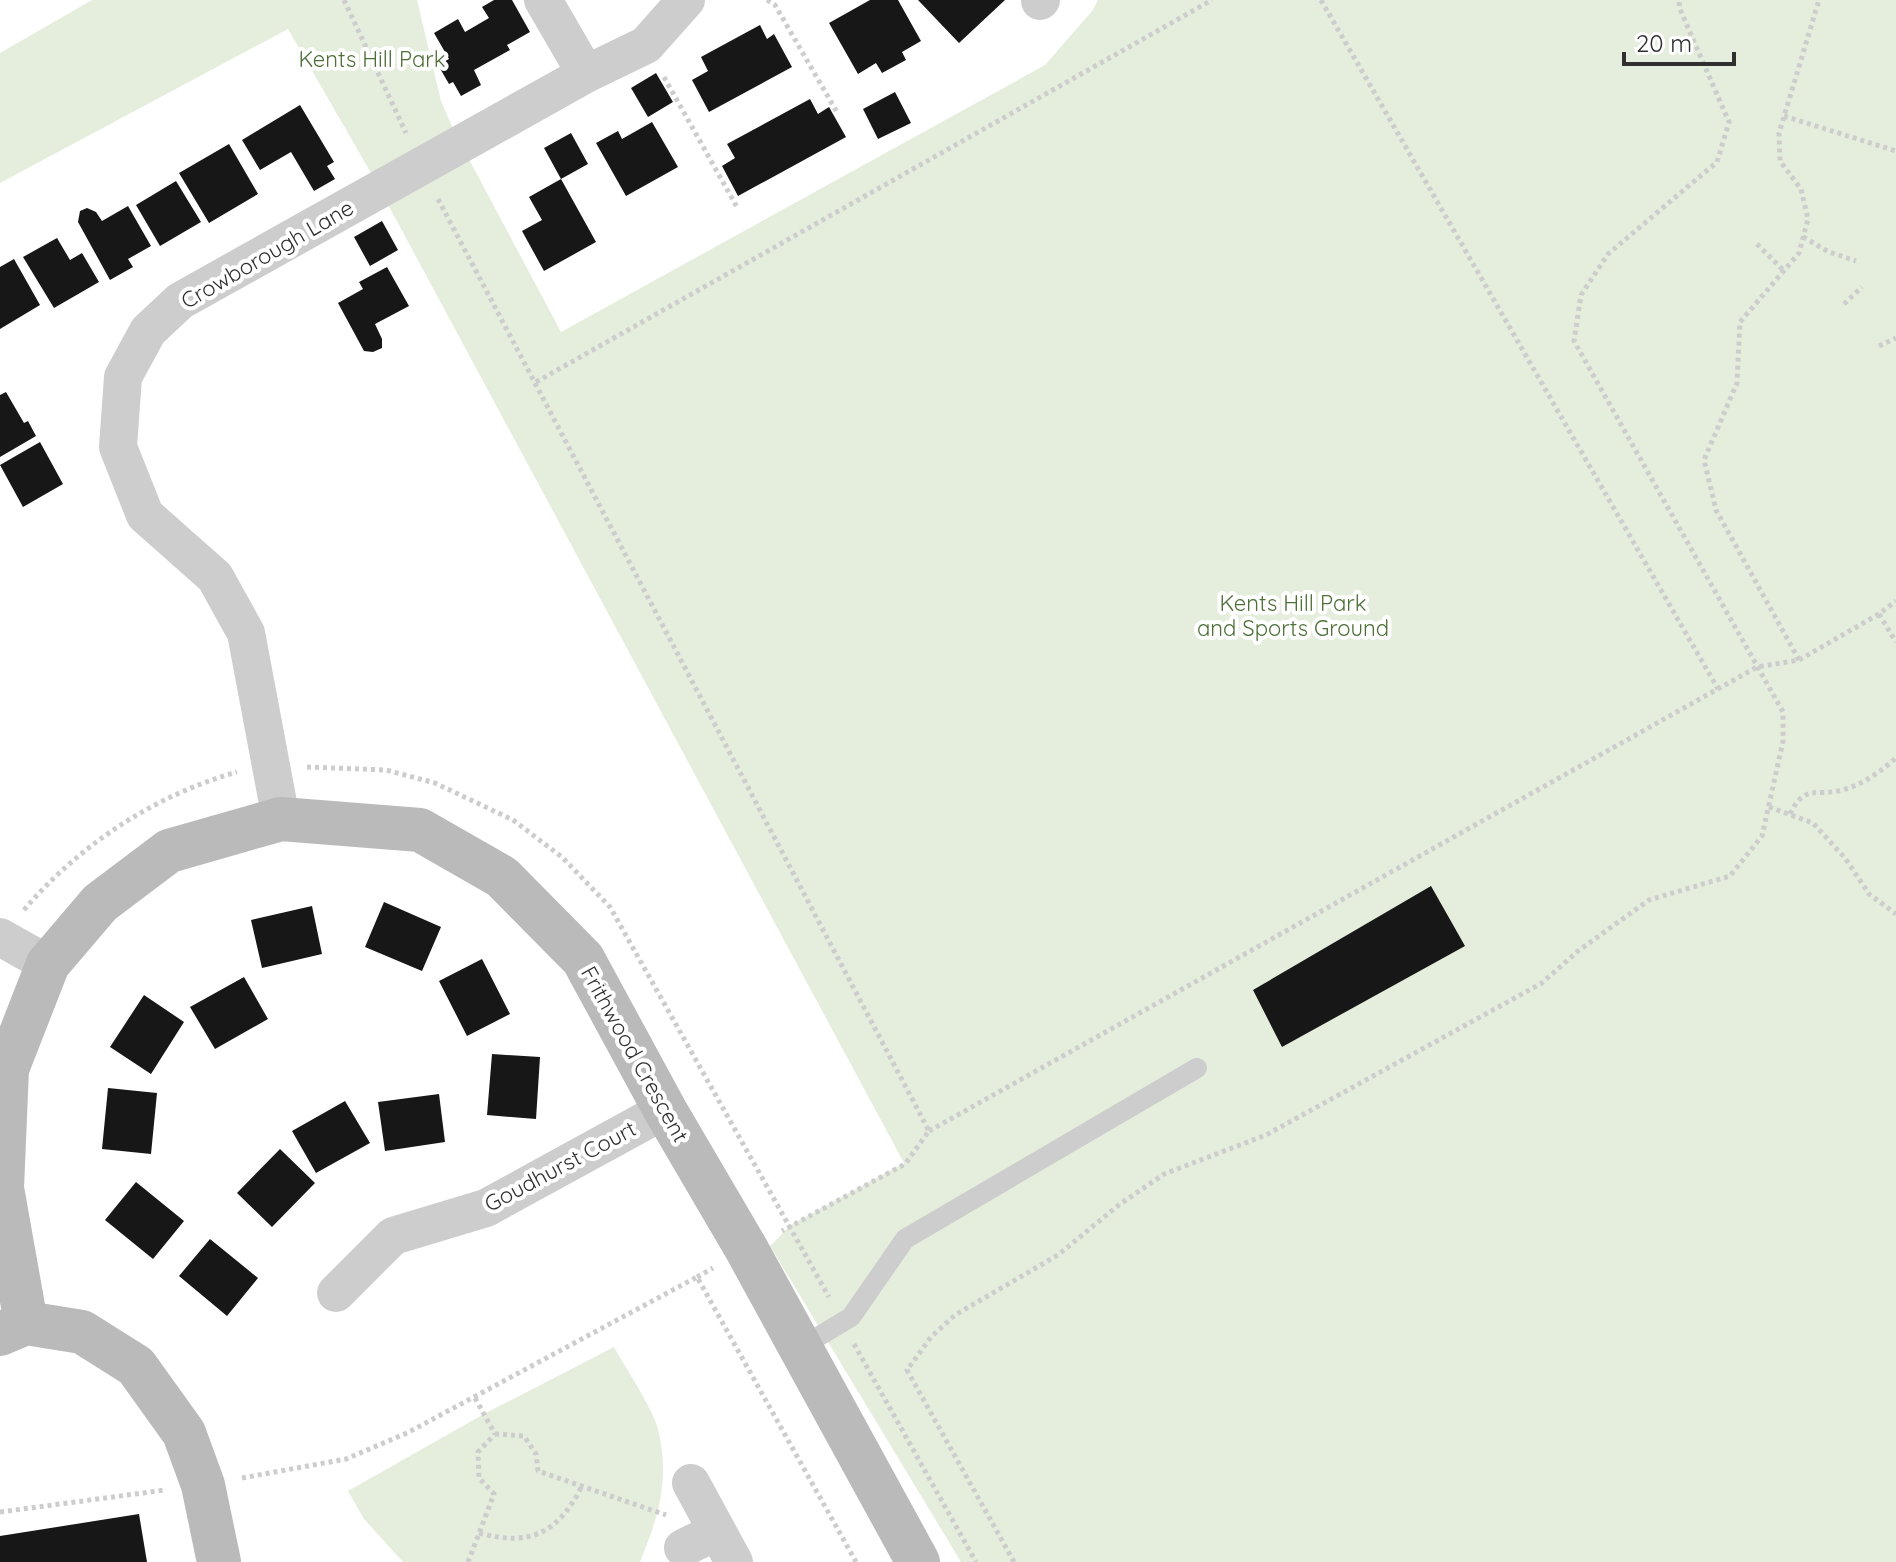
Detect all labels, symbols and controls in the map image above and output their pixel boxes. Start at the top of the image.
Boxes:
scale bar [1624,16,1734,66]
text: 20 m [1636,28,1692,58]
park label: Kents Hill Park [298,45,446,73]
street label: Crowborough Lane [176,193,358,315]
park label: Kents Hill Park and Sports Ground [1197,589,1389,642]
street label: Frithwood Crescent [575,961,695,1147]
street label: Goudhurst Court [479,1114,641,1218]

